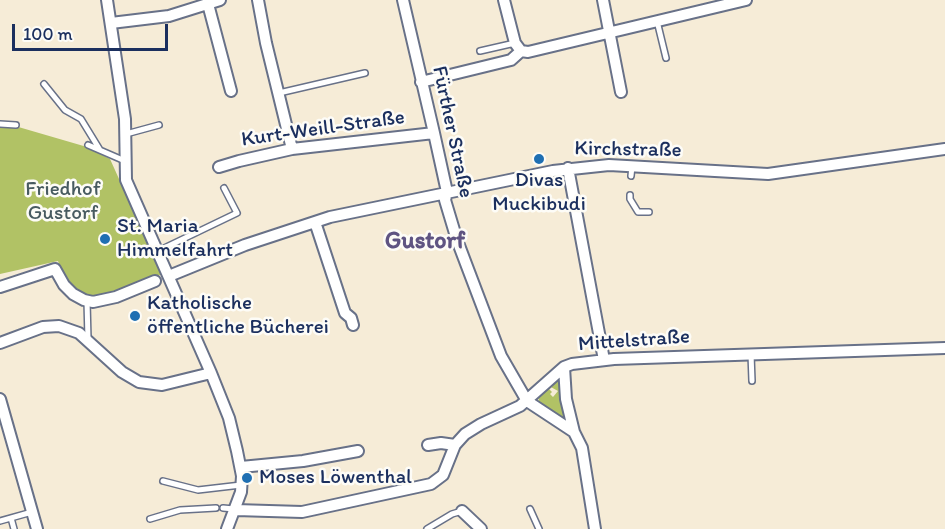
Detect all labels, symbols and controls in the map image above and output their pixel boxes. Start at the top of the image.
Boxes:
scale bar [15,12,171,50]
text: 100 m [23,23,73,45]
street label: Fürther Straße [426,64,478,200]
street label: Kurt-Weill-Straße [240,105,406,153]
street label: Kirchstraße [574,136,682,164]
marker: Divas Muckibudi [532,152,546,166]
place label: Divas Muckibudi [492,168,586,218]
park label: Friedhof Gustorf [25,177,101,227]
place label: St. Maria Himmelfahrt [117,214,233,264]
district label: Gustorf [385,228,465,256]
marker: St. Maria Himmelfahrt [98,232,112,246]
place label: Katholische öffentliche Bücherei [147,291,329,341]
marker: Katholische öffentliche Bücherei [128,309,142,323]
street label: Mittelstraße [577,325,691,357]
place label: Moses Löwenthal [259,465,412,491]
marker: Moses Löwenthal [240,471,254,485]

